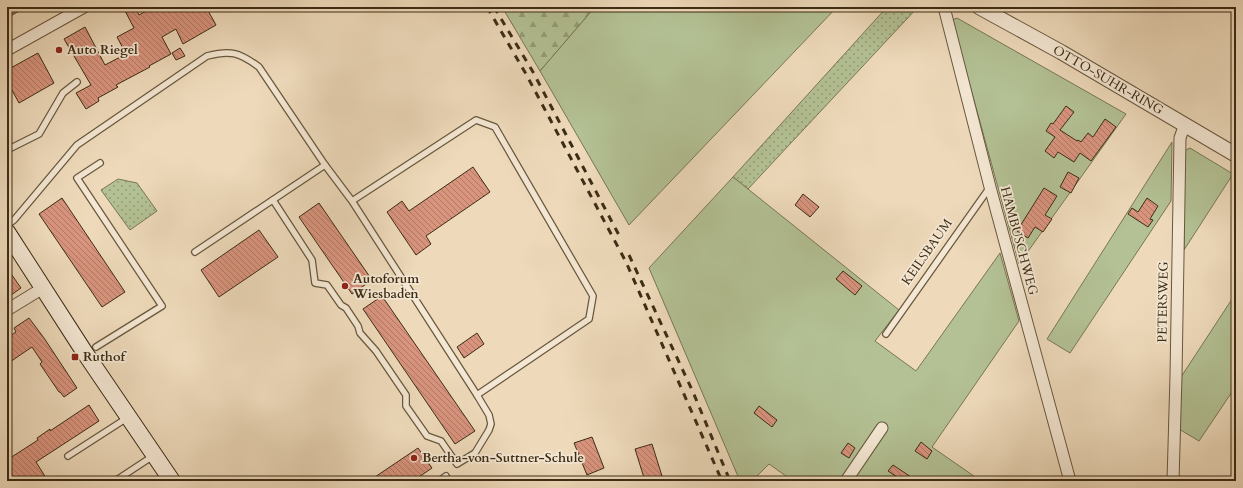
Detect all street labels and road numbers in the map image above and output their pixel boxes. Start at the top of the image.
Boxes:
street label: OTTO-SUHR-RING [1049,41,1167,119]
street label: HAMBUSCHWEG [996,185,1042,297]
street label: KEILSBAUM [897,215,957,289]
street label: PETERSWEG [1153,261,1173,343]

